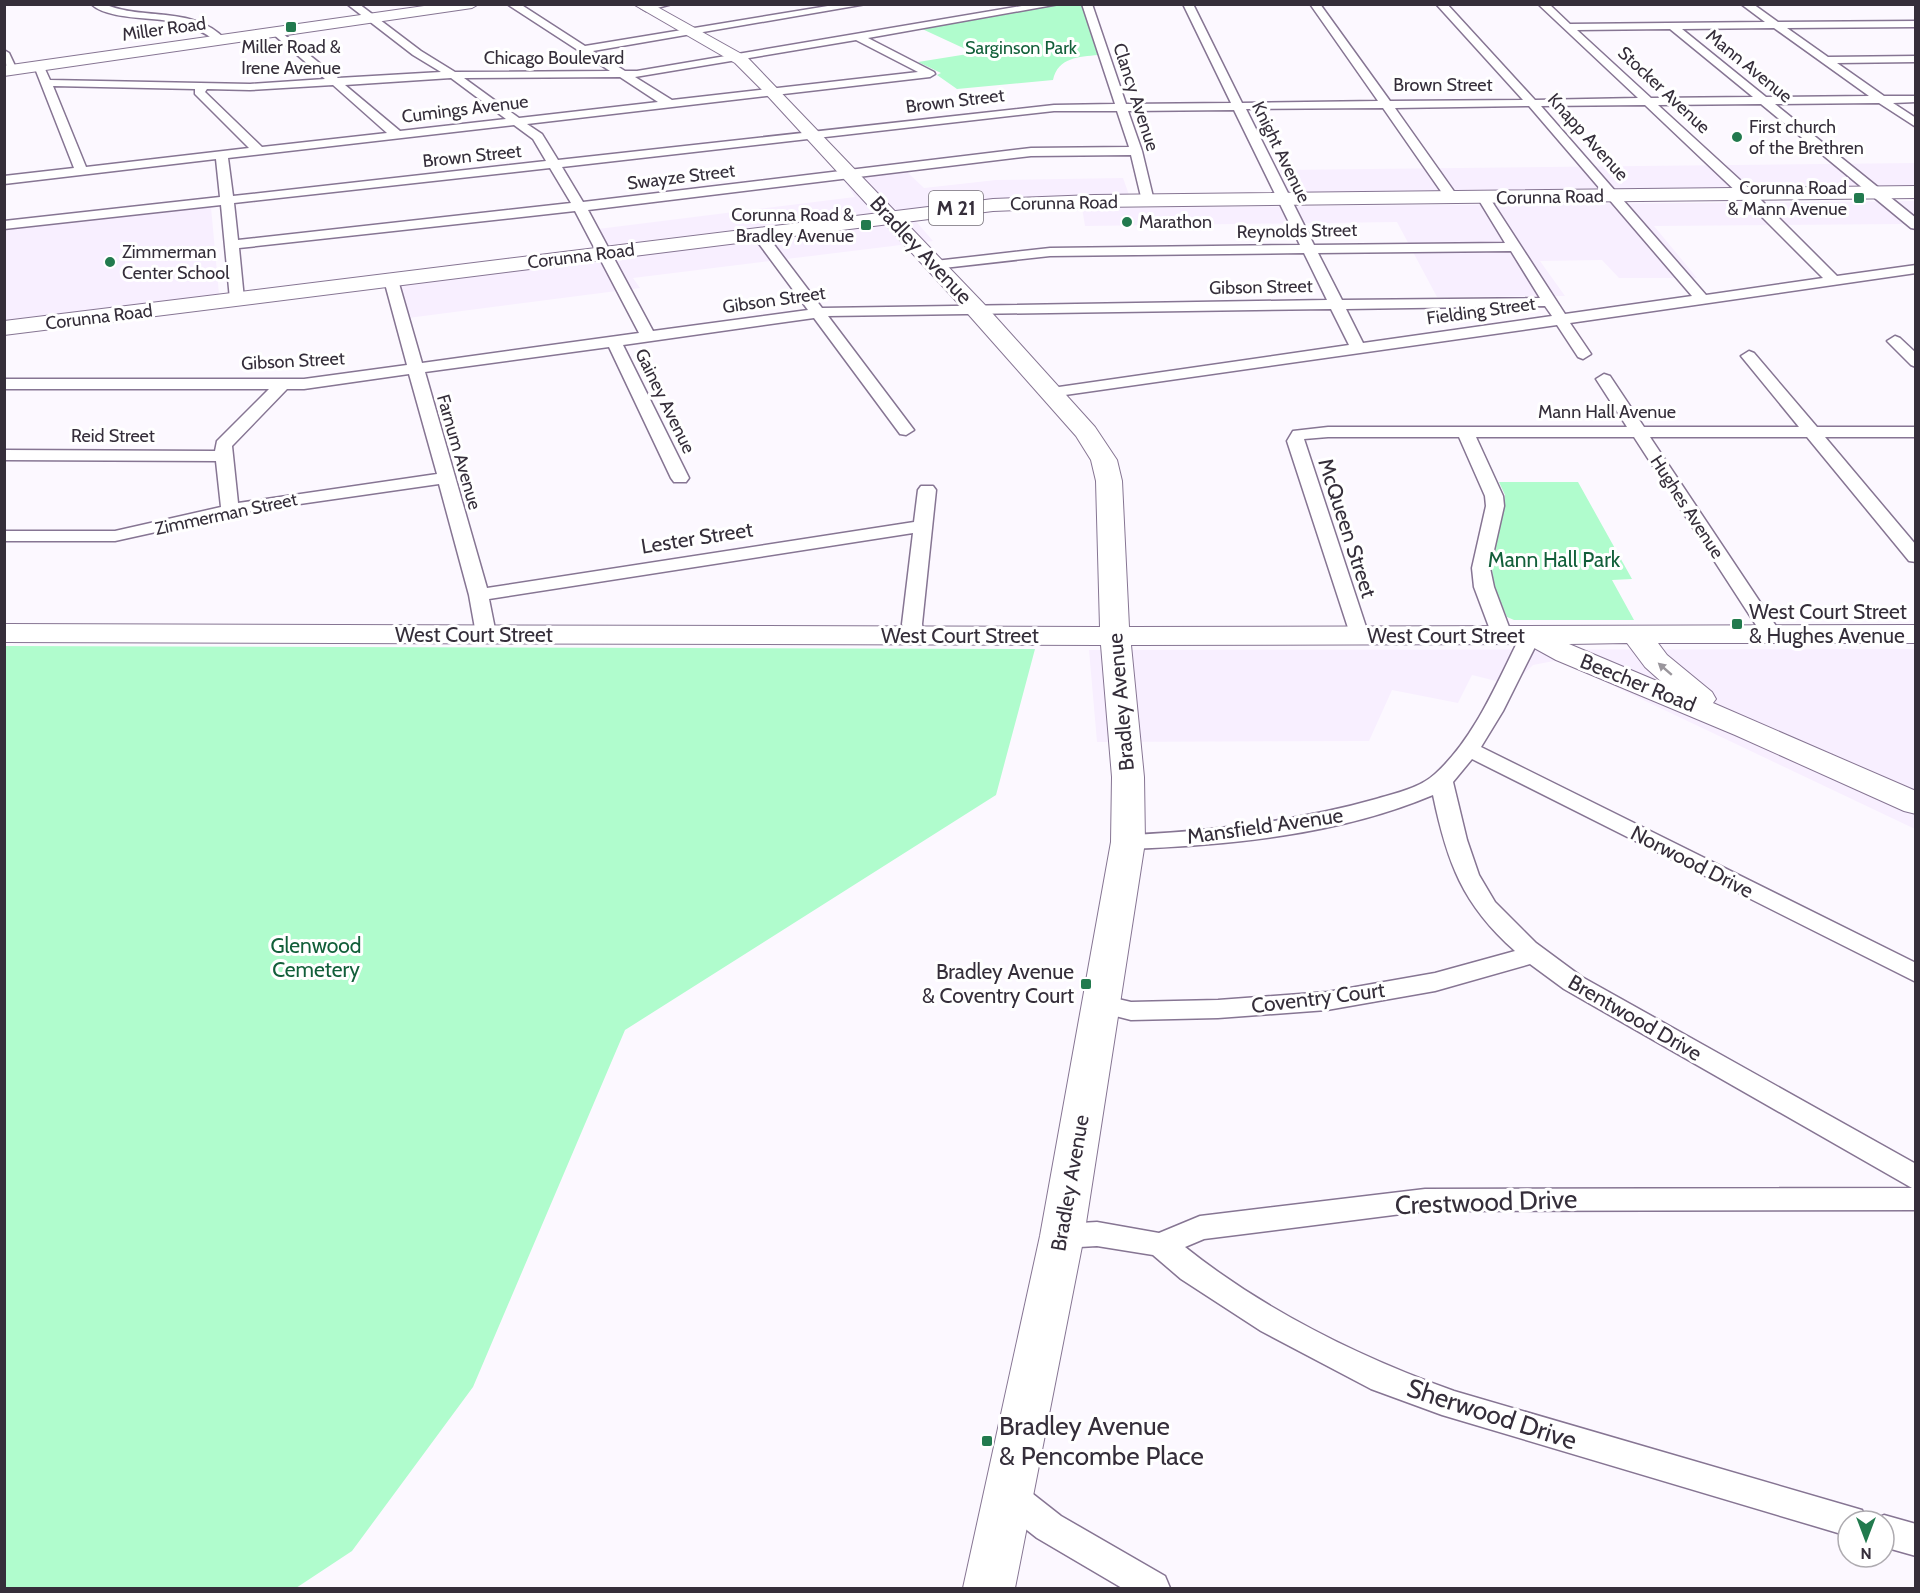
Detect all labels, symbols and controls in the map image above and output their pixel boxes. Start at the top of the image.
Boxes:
street label: Miller Road [121,12,207,46]
marker: Miller Road & Irene Avenue [284,20,298,34]
street label: Mann Avenue [1702,25,1796,107]
place label: Miller Road & Irene Avenue [241,36,341,79]
park label: Sarginson Park [965,37,1078,59]
street label: Clancy Avenue [1108,40,1164,154]
street label: Stocker Avenue [1613,42,1715,138]
street label: Chicago Boulevard [484,47,624,69]
street label: Brown Street [1393,74,1493,96]
street label: Brown Street [904,84,1006,118]
street label: Knapp Avenue [1543,89,1633,185]
street label: Cumings Avenue [400,90,530,128]
street label: Knight Avenue [1247,98,1315,206]
place label: First church of the Brethren [1749,116,1864,159]
marker: First church of the Brethren [1730,130,1744,144]
street label: Brown Street [421,140,523,172]
street label: Swayze Street [626,159,736,195]
place label: Corunna Road & Mann Avenue [1728,177,1847,220]
street label: Corunna Road [1496,185,1604,209]
street label: Bradley Avenue [865,191,978,309]
road number: M 21 [929,191,983,225]
street label: Corunna Road [1010,191,1118,215]
marker: Corunna Road & Mann Avenue [1852,191,1866,205]
place label: Corunna Road & Bradley Avenue [731,204,854,247]
place label: Marathon [1139,211,1212,233]
marker: Marathon [1120,215,1134,229]
marker: Corunna Road & Bradley Avenue [859,218,873,232]
street label: Reynolds Street [1237,219,1357,243]
street label: Corunna Road [526,239,636,273]
place label: Zimmerman Center School [122,241,230,284]
marker: Zimmerman Center School [103,255,117,269]
street label: Gibson Street [1209,275,1313,299]
street label: Gibson Street [721,282,827,318]
street label: Fielding Street [1425,292,1537,330]
street label: Corunna Road [44,300,154,334]
street label: Gainey Avenue [630,345,700,457]
street label: Gibson Street [241,347,345,375]
street label: Farnum Avenue [432,392,486,512]
street label: Mann Hall Avenue [1538,401,1676,423]
street label: Reid Street [71,425,155,447]
street label: Hughes Avenue [1646,451,1728,563]
street label: McQueen Street [1313,455,1382,601]
street label: Zimmerman Street [153,488,299,540]
street label: Lester Street [639,516,755,559]
park label: Mann Hall Park [1488,547,1621,572]
place label: West Court Street & Hughes Avenue [1749,599,1907,648]
marker: West Court Street & Hughes Avenue [1730,617,1744,631]
street label: West Court Street [395,622,553,647]
street label: West Court Street [881,623,1039,648]
street label: West Court Street [1367,623,1525,648]
street label: Bradley Avenue [1102,632,1139,772]
street label: Beecher Road [1577,648,1700,717]
one-way arrow [1657,662,1672,676]
street label: Mansfield Avenue [1185,802,1345,849]
street label: Norwood Drive [1627,820,1758,903]
park label: Glenwood Cemetery [270,933,362,982]
place label: Bradley Avenue & Coventry Court [922,959,1074,1008]
street label: Brentwood Drive [1564,969,1707,1066]
marker: Bradley Avenue & Coventry Court [1079,977,1093,991]
street label: Coventry Court [1250,977,1386,1018]
street label: Bradley Avenue [1045,1113,1094,1253]
street label: Crestwood Drive [1394,1183,1578,1221]
street label: Sherwood Drive [1403,1372,1581,1456]
place label: Bradley Avenue & Pencombe Place [999,1410,1204,1472]
marker: Bradley Avenue & Pencombe Place [980,1434,994,1448]
north arrow [1836,1509,1896,1569]
text: N [1860,1544,1872,1563]

